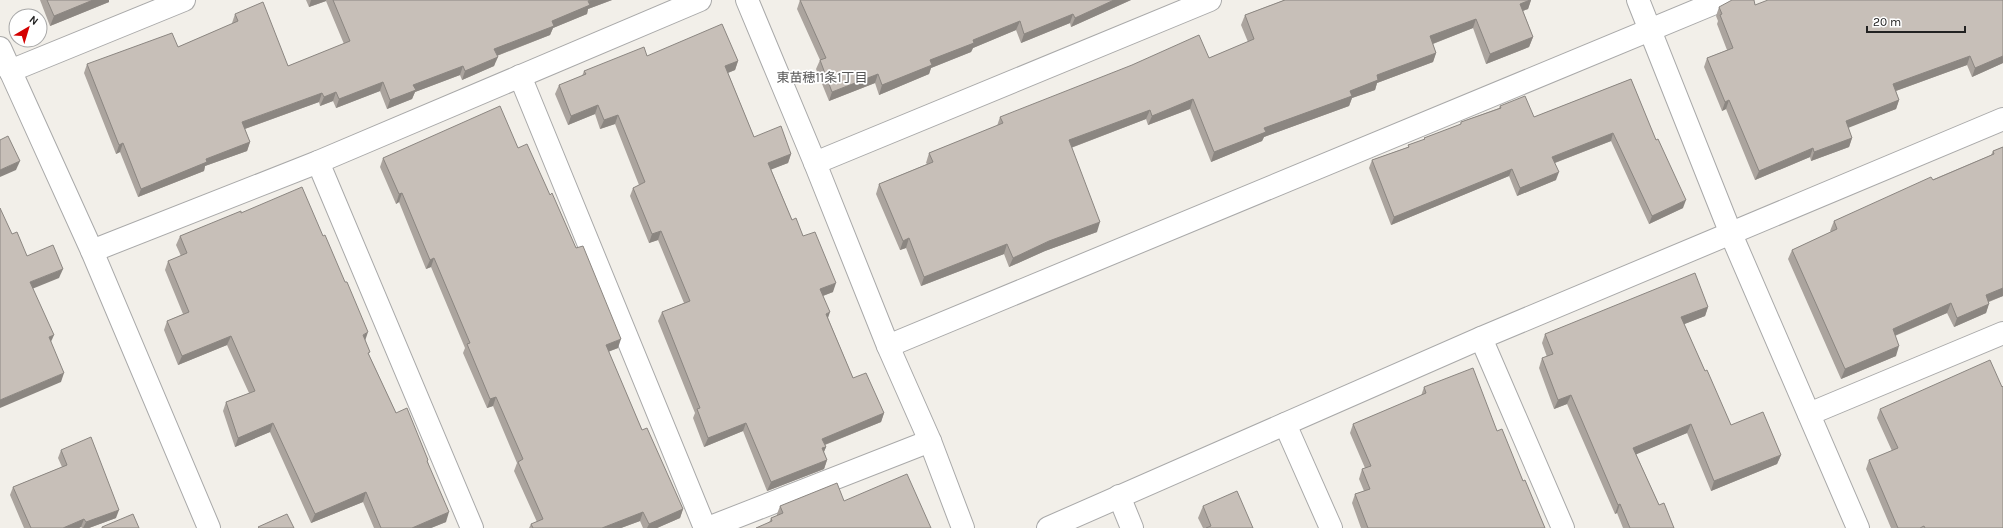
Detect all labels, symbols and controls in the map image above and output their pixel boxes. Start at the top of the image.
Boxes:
north arrow [8,8,48,48]
scale bar [1867,8,1965,34]
text: N [27,13,41,28]
text: 20 m [1873,15,1901,29]
district label: 東苗穂11条1丁目 [777,70,867,85]

